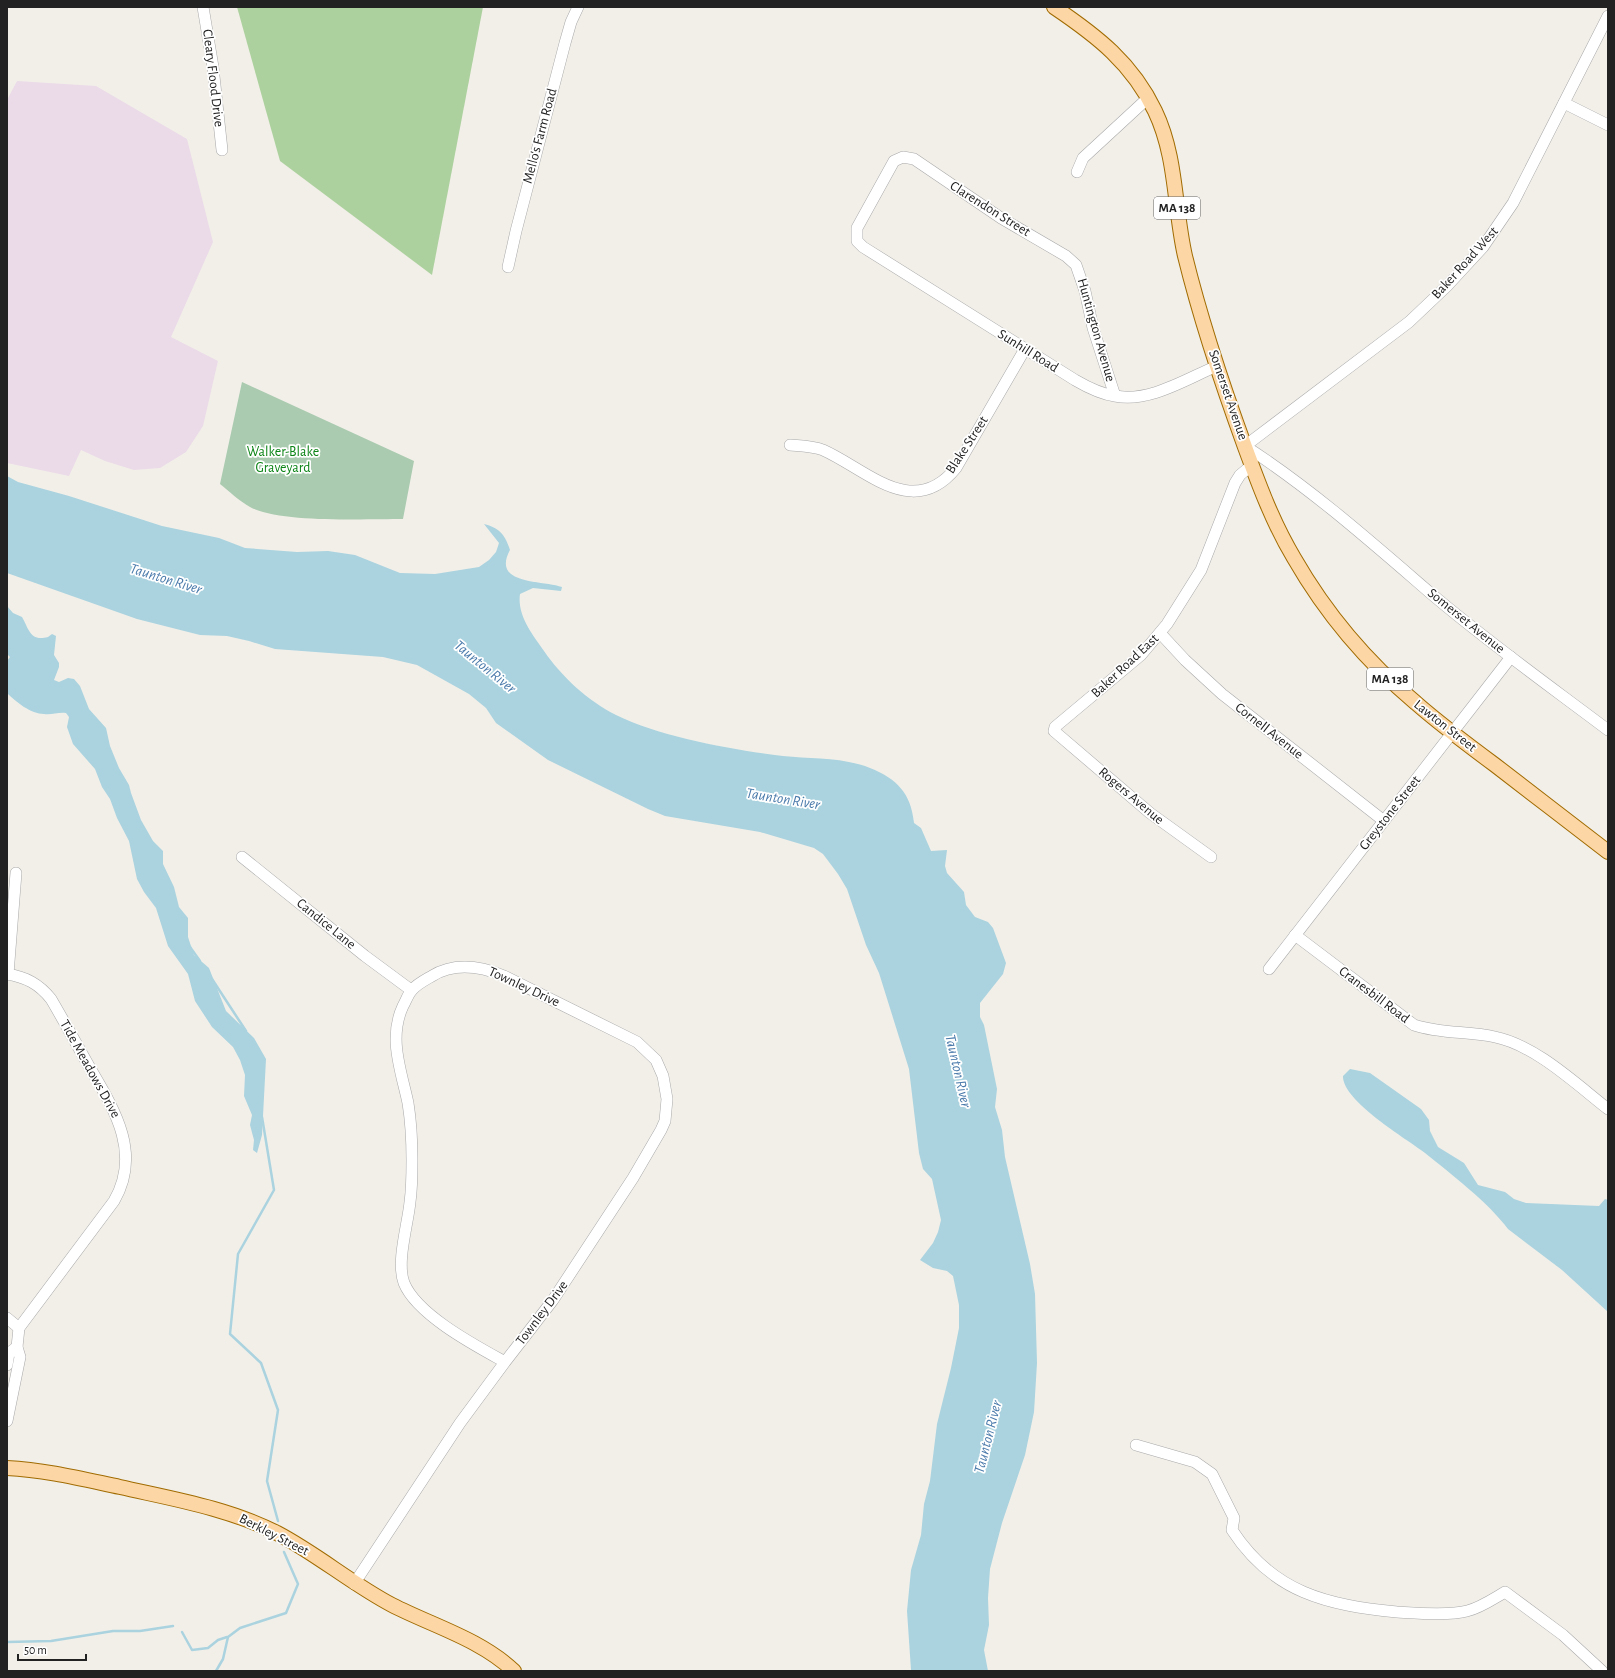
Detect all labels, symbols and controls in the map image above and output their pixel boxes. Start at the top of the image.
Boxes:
street label: Cleary Flood Drive [200,28,226,128]
street label: Mello's Farm Road [521,87,559,185]
street label: Clarendon Street [947,179,1033,240]
road number: MA 138 [1154,197,1200,219]
street label: Baker Road West [1429,224,1501,302]
street label: Huntington Avenue [1075,277,1117,383]
street label: Sunhill Road [995,327,1061,375]
street label: Somerset Avenue [1206,348,1250,442]
street label: Blake Street [943,413,991,476]
park label: Walker-Blake Graveyard [247,445,319,475]
water label: Taunton River [128,561,205,597]
street label: Somerset Avenue [1425,586,1507,656]
street label: Baker Road East [1089,631,1162,701]
water label: Taunton River [451,638,520,697]
road number: MA 138 [1367,668,1413,690]
street label: Lawton Street [1411,697,1479,755]
street label: Cornell Avenue [1232,700,1306,762]
street label: Rogers Avenue [1096,765,1166,827]
street label: Greystone Street [1357,773,1424,853]
water label: Taunton River [745,786,822,812]
street label: Candice Lane [294,896,358,952]
street label: Townley Drive [486,964,562,1010]
street label: Cranesbill Road [1336,964,1412,1026]
street label: Tide Meadows Drive [57,1018,123,1120]
water label: Taunton River [942,1033,974,1110]
street label: Townley Drive [513,1278,571,1348]
water label: Taunton River [972,1398,1005,1475]
street label: Berkley Street [237,1512,311,1559]
scale bar [18,1636,86,1662]
text: 50 m [24,1644,47,1656]

